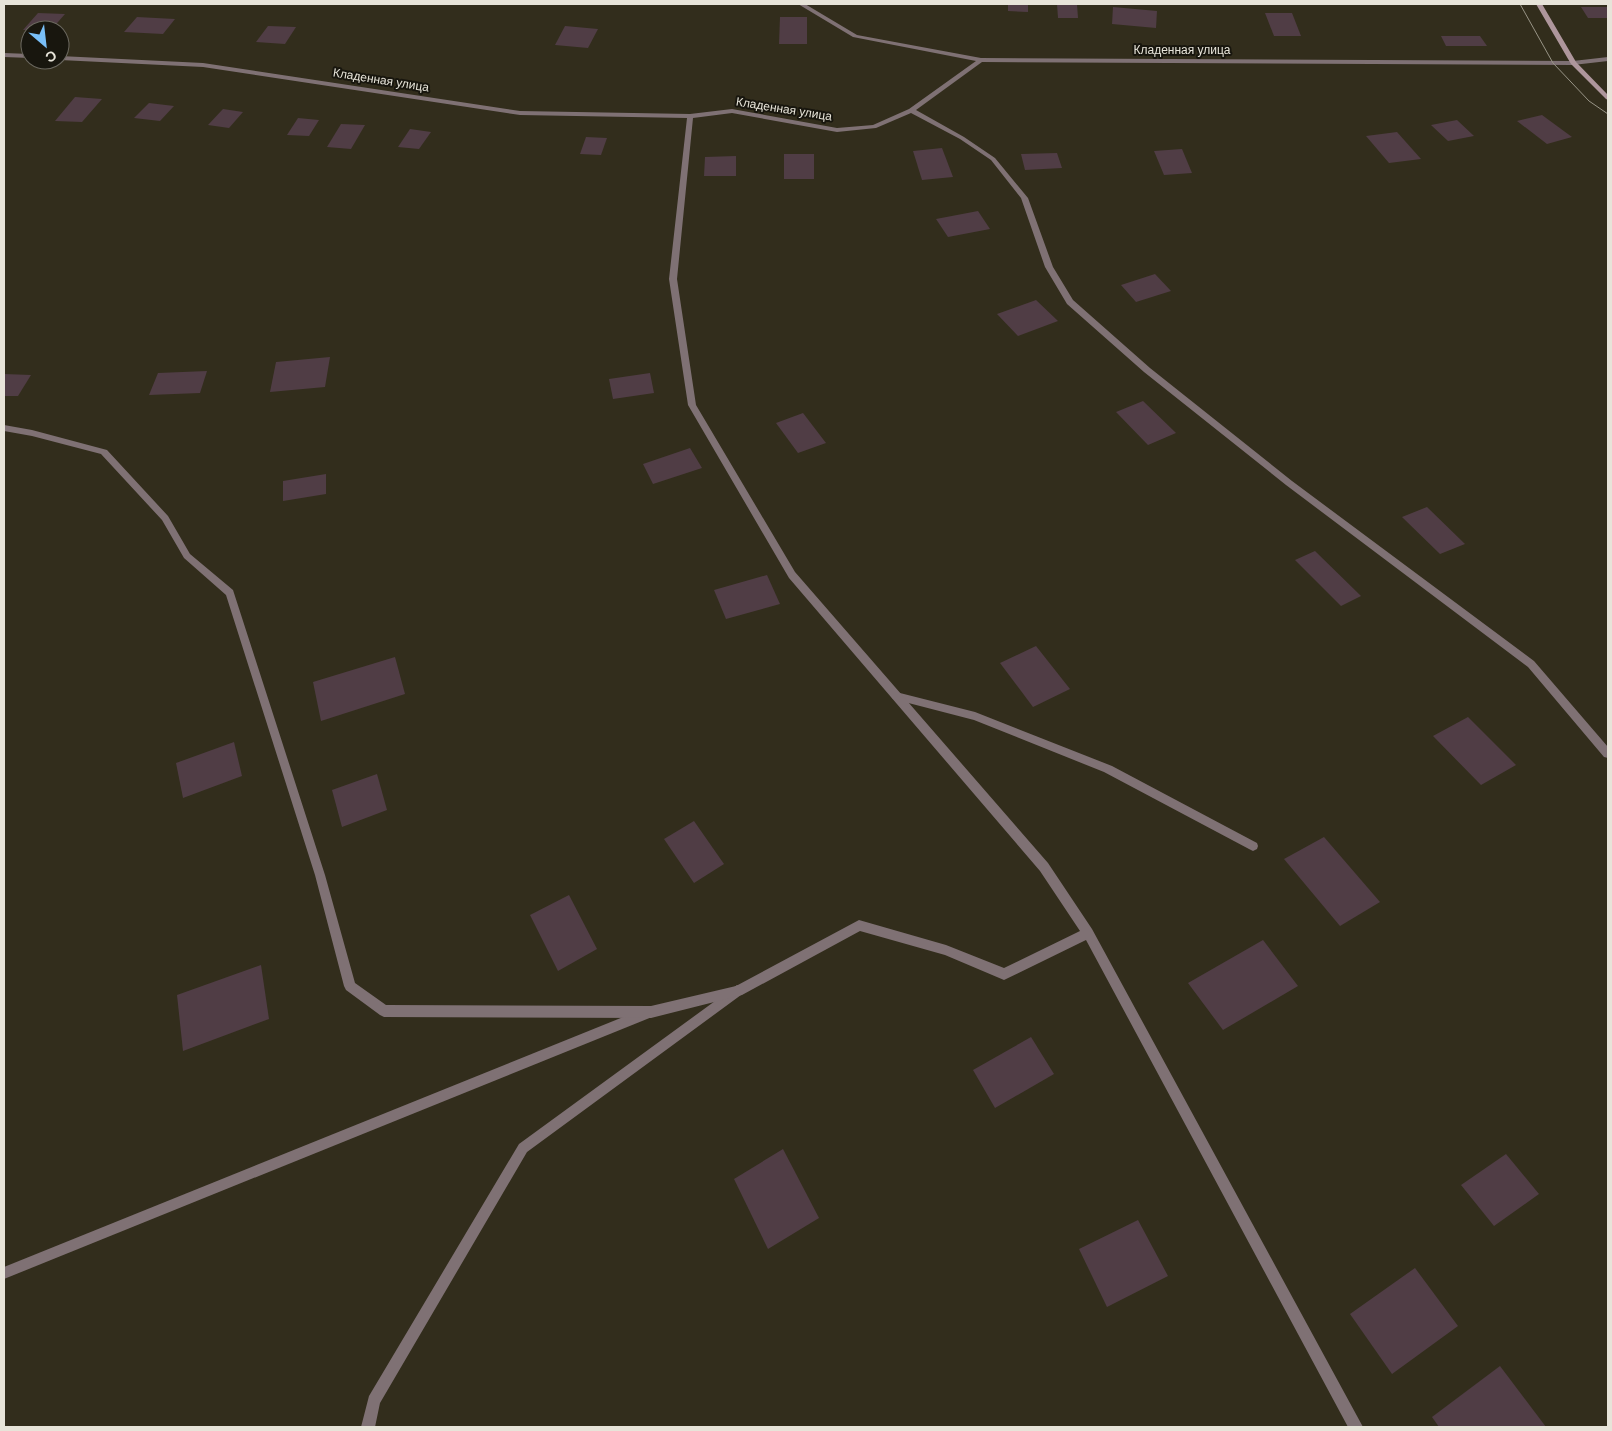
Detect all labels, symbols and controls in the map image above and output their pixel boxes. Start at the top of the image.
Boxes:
north arrow [20,20,70,70]
street label: Кладенная улица [1134,42,1231,58]
text: С [42,46,60,67]
street label: Кладенная улица [332,65,430,96]
street label: Кладенная улица [735,94,833,125]

